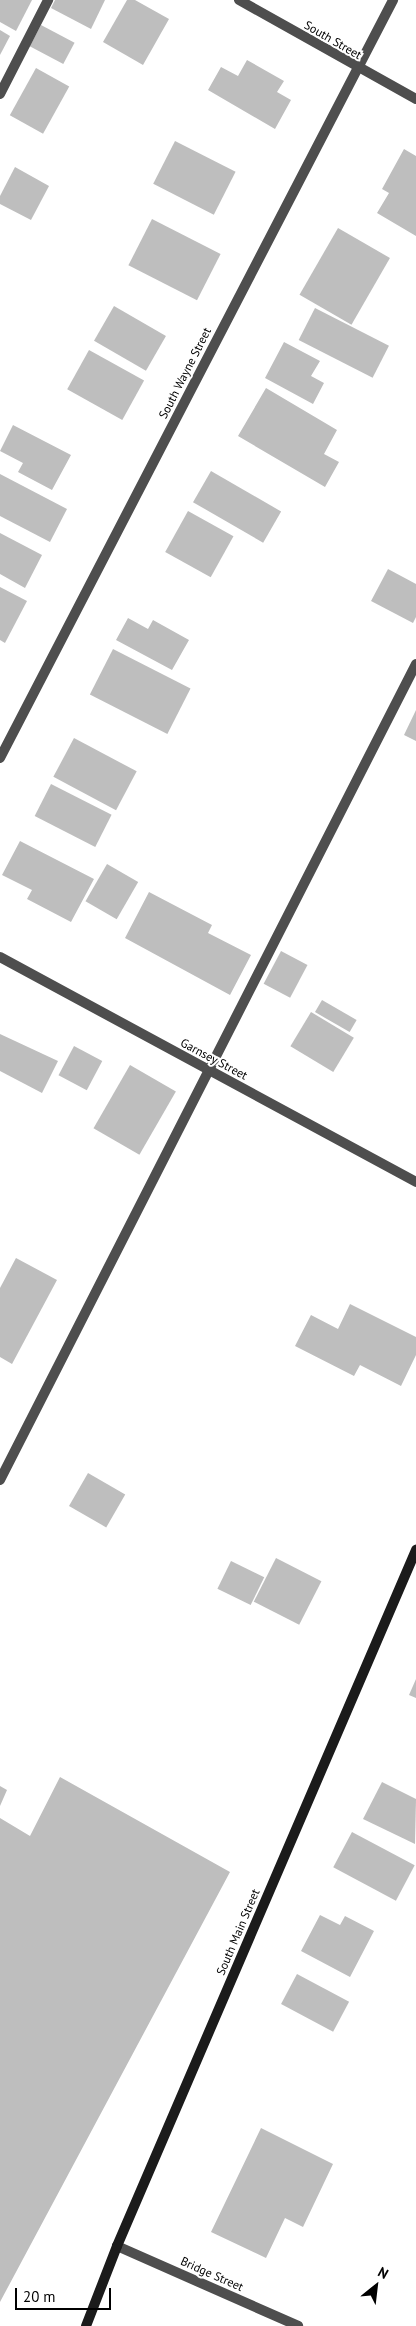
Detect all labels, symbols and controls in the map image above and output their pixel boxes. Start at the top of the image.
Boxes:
street label: South Street [302,18,364,62]
street label: South Wayne Street [156,325,214,421]
street label: Garnsey Street [178,1035,250,1083]
street label: South Main Street [213,1887,263,1977]
street label: Bridge Street [178,2254,246,2294]
north arrow [351,2261,401,2311]
text: N [375,2263,392,2283]
scale bar [18,2278,114,2310]
text: 20 m [23,2287,56,2306]

